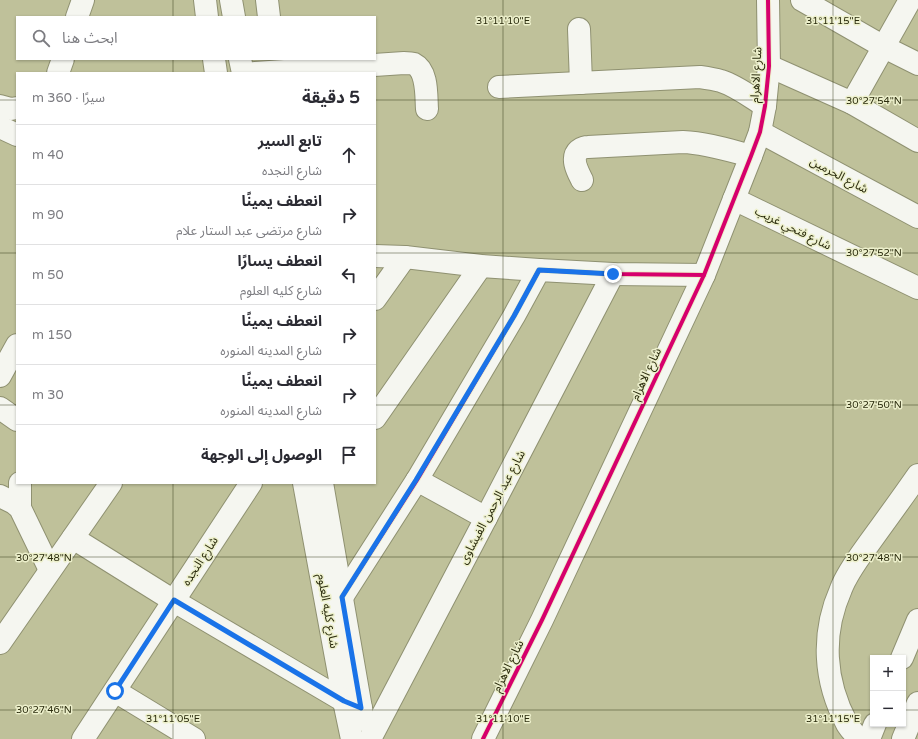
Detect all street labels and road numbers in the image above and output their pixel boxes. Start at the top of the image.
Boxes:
street label: شارع الاهرام [748,46,766,104]
street label: شارع الحرمين [807,154,871,198]
street label: شارع فتحي غريب [751,203,833,255]
street label: شارع الاهرام [628,346,666,403]
street label: شارع عبد الرحمن الفيشاوى [456,448,530,567]
street label: شارع النجده [179,534,223,589]
street label: شارع كليه العلوم [313,572,341,650]
street label: شارع الاهرام [489,638,528,695]

